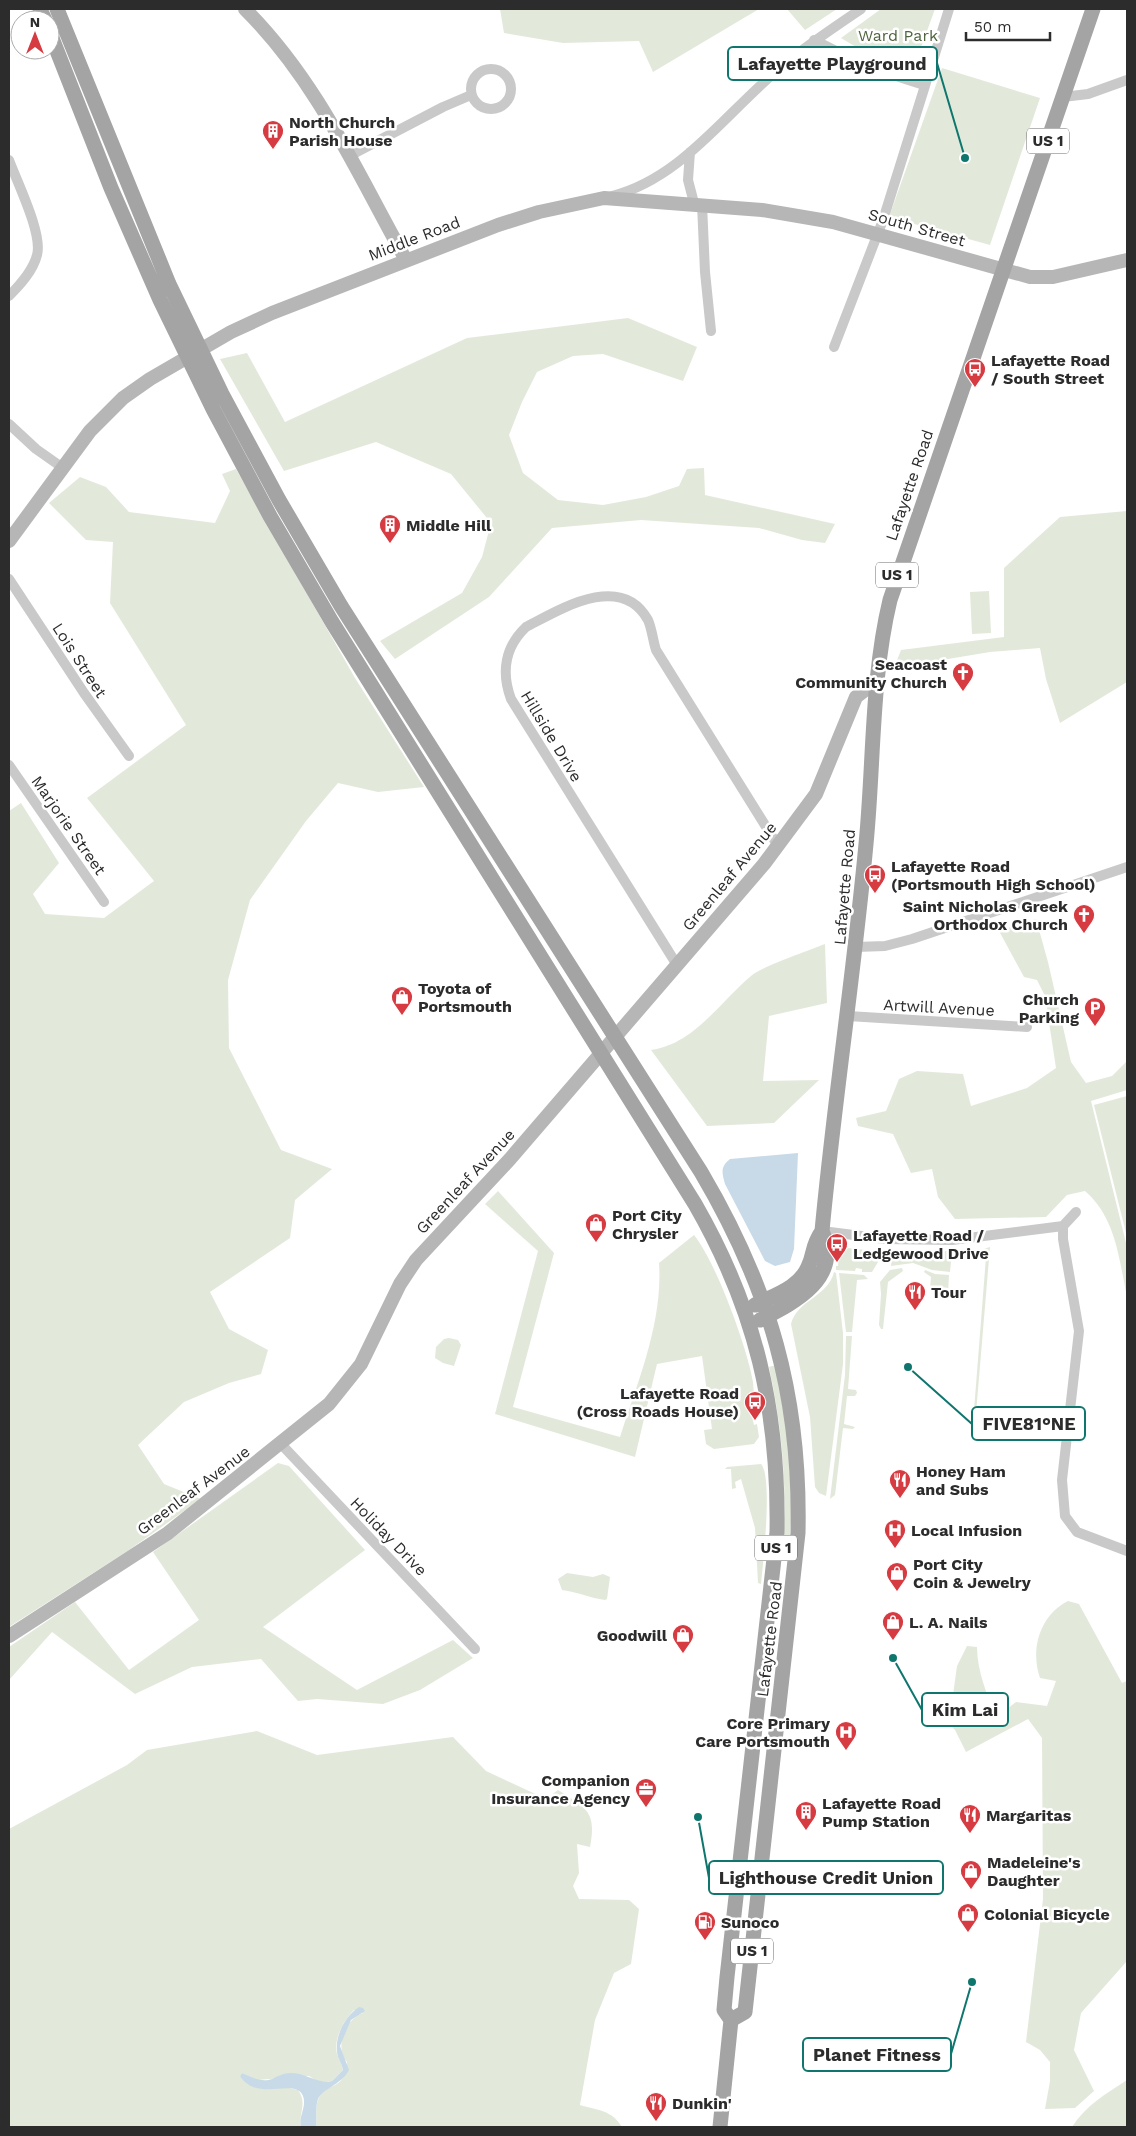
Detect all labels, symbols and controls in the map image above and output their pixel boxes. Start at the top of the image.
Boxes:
north arrow [10,10,60,60]
scale bar [966,10,1050,42]
text: N [30,14,40,30]
text: 50 m [974,18,1011,36]
park label: Ward Park [858,26,938,45]
callout: Lafayette Playground [728,47,937,80]
text: Lafayette Playground [737,53,927,74]
place label: North Church Parish House [289,113,395,150]
building icon: North Church Parish House [261,119,285,150]
road number: US 1 [1027,128,1069,154]
street label: South Street [866,205,968,250]
street label: Middle Road [366,212,463,265]
place label: Lafayette Road / South Street [991,351,1110,388]
bus stop icon: Lafayette Road / South Street [963,357,987,388]
street label: Lafayette Road [882,427,937,543]
building icon: Middle Hill [378,513,402,544]
place label: Middle Hill [406,516,492,535]
road number: US 1 [876,562,918,588]
street label: Lois Street [48,619,111,701]
place label: Seacoast Community Church [795,655,947,692]
church icon: Seacoast Community Church [951,661,975,692]
street label: Hillside Drive [517,687,586,785]
street label: Marjorie Street [27,772,110,879]
street label: Greenleaf Avenue [678,818,780,935]
street label: Lafayette Road [830,828,859,946]
place label: Lafayette Road (Portsmouth High School) [891,857,1095,894]
bus stop icon: Lafayette Road (Portsmouth High School) [863,863,887,894]
place label: Saint Nicholas Greek Orthodox Church [903,897,1068,934]
church icon: Saint Nicholas Greek Orthodox Church [1072,903,1096,934]
place label: Toyota of Portsmouth [418,979,512,1016]
shop icon: Toyota of Portsmouth [390,985,414,1016]
place label: Church Parking [1019,990,1079,1027]
street label: Artwill Avenue [883,995,995,1020]
parking icon: Church Parking [1083,996,1107,1027]
street label: Greenleaf Avenue [412,1125,519,1238]
place label: Port City Chrysler [612,1206,683,1243]
shop icon: Port City Chrysler [584,1212,608,1243]
place label: Lafayette Road / Ledgewood Drive [853,1226,989,1263]
bus stop icon: Lafayette Road / Ledgewood Drive [825,1232,849,1263]
restaurant icon: Tour [903,1280,927,1311]
place label: Tour [931,1283,966,1302]
place label: Lafayette Road (Cross Roads House) [577,1384,739,1421]
bus stop icon: Lafayette Road (Cross Roads House) [743,1390,767,1421]
callout: FIVE81°NE [972,1407,1085,1440]
text: FIVE81°NE [982,1413,1076,1434]
street label: Greenleaf Avenue [133,1442,253,1539]
place label: Honey Ham and Subs [916,1462,1006,1499]
restaurant icon: Honey Ham and Subs [888,1468,912,1499]
street label: Holiday Drive [346,1493,431,1580]
hospital icon: Local Infusion [883,1518,907,1549]
place label: Local Infusion [911,1521,1022,1540]
road number: US 1 [755,1536,797,1560]
place label: Port City Coin & Jewelry [913,1555,1032,1592]
shop icon: Port City Coin & Jewelry [885,1561,909,1592]
street label: Lafayette Road [753,1580,786,1698]
shop icon: L. A. Nails [881,1610,905,1641]
place label: L. A. Nails [909,1613,988,1632]
shop icon: Goodwill [671,1623,695,1654]
place label: Goodwill [597,1626,668,1645]
callout: Kim Lai [922,1693,1008,1726]
text: Kim Lai [932,1699,998,1720]
place label: Core Primary Care Portsmouth [695,1714,831,1751]
hospital icon: Core Primary Care Portsmouth [834,1720,858,1751]
place label: Companion Insurance Agency [491,1771,631,1808]
office icon: Companion Insurance Agency [634,1777,658,1808]
place label: Lafayette Road Pump Station [822,1794,941,1831]
building icon: Lafayette Road Pump Station [794,1800,818,1831]
restaurant icon: Margaritas [958,1803,982,1834]
place label: Margaritas [986,1806,1072,1825]
place label: Madeleine's Daughter [987,1853,1081,1890]
shop icon: Madeleine's Daughter [959,1859,983,1890]
callout: Lighthouse Credit Union [709,1861,943,1894]
text: Lighthouse Credit Union [719,1867,933,1888]
shop icon: Colonial Bicycle [956,1902,980,1933]
place label: Colonial Bicycle [984,1905,1110,1924]
fuel station icon: Sunoco [693,1910,717,1941]
place label: Sunoco [721,1913,780,1932]
road number: US 1 [731,1938,773,1964]
callout: Planet Fitness [803,2038,951,2071]
text: Planet Fitness [813,2044,941,2065]
restaurant icon: Dunkin' [644,2091,668,2122]
place label: Dunkin' [672,2094,732,2113]

